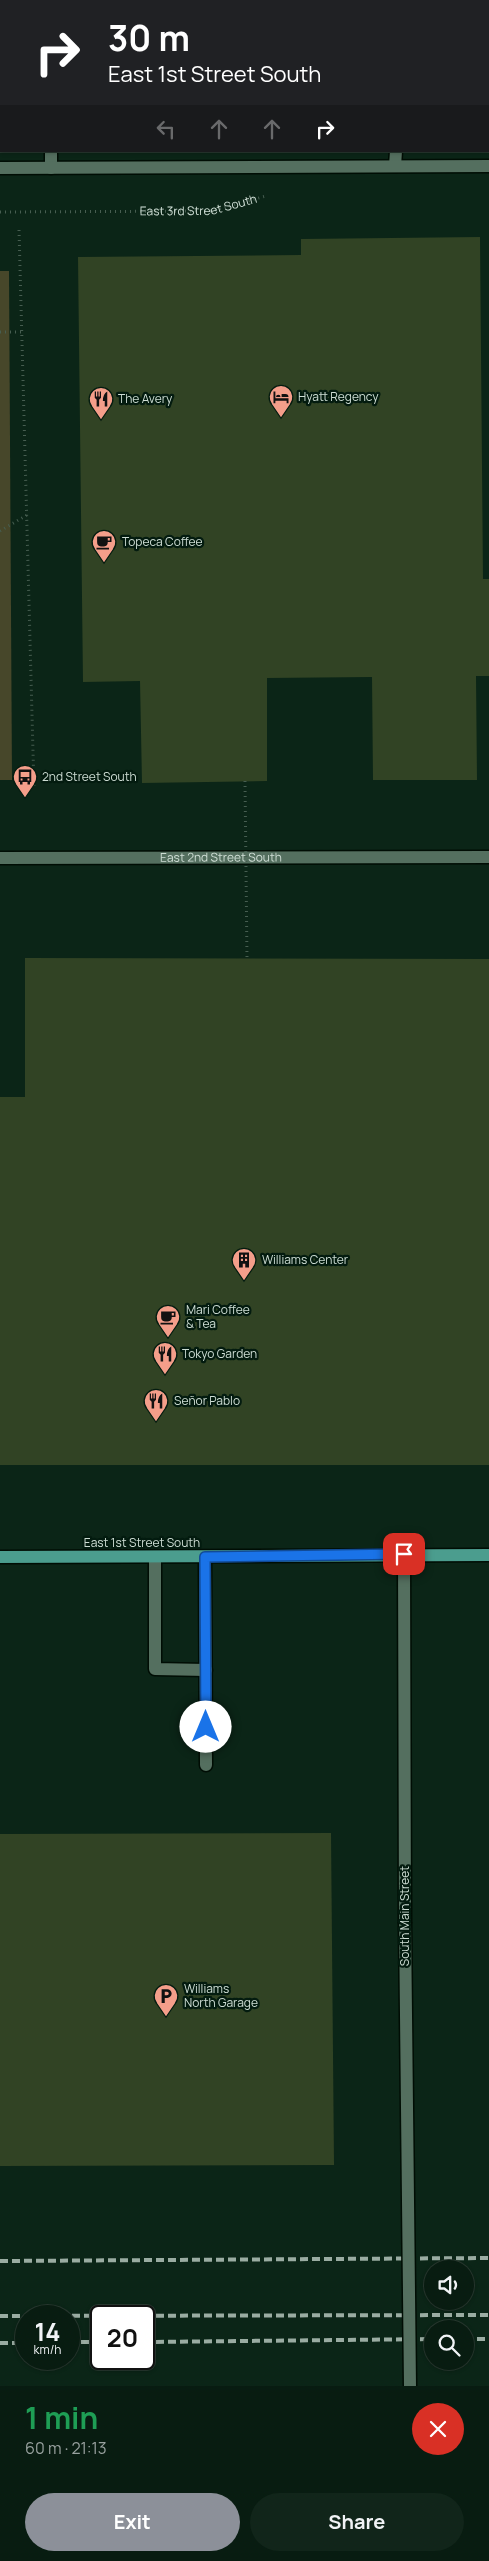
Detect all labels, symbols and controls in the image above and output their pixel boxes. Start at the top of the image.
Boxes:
text: 30 m [108,14,190,62]
icon: right [25,20,90,85]
text: East 1st Street South [108,59,321,89]
icon: left [152,115,180,143]
icon: ahead [205,115,233,143]
icon: ahead [258,115,286,143]
icon: right [311,115,339,143]
street label: East 3rd Street South [140,190,259,219]
hotel icon: Hyatt Regency [268,384,294,418]
restaurant icon: The Avery [88,386,114,420]
place label: Hyatt Regency [298,388,379,405]
place label: The Avery [118,390,173,407]
cafe icon: Topeca Coffee [91,529,117,563]
place label: Topeca Coffee [122,533,203,550]
bus stop icon: 2nd Street South [12,764,38,798]
place label: 2nd Street South [42,768,137,785]
street label: East 2nd Street South [160,848,282,866]
building icon: Williams Center [231,1247,257,1281]
place label: Williams Center [262,1251,349,1268]
place label: Mari Coffee & Tea [186,1301,250,1332]
cafe icon: Mari Coffee & Tea [155,1304,181,1338]
restaurant icon: Tokyo Garden [152,1341,178,1375]
place label: Tokyo Garden [182,1345,257,1362]
restaurant icon: Señor Pablo [143,1388,169,1422]
place label: Señor Pablo [174,1392,240,1409]
pin [383,1533,425,1575]
street label: East 1st Street South [84,1534,200,1551]
icon: arrive [390,1540,418,1568]
position arrow [179,1700,231,1752]
street label: South Main Street [396,1866,413,1966]
place label: Williams North Garage [184,1980,258,2011]
parking icon: Williams North Garage [153,1983,179,2017]
map controls [424,2260,474,2370]
button: sound [424,2260,474,2310]
speed limit sign: 20 [90,2305,155,2370]
text: 14 [34,2314,61,2349]
button: search [424,2320,474,2370]
text: km/h [34,2341,61,2358]
text: 1 min [25,2397,98,2438]
button: close [412,2403,464,2455]
text: 60 m · 21:13 [25,2437,107,2459]
button: Exit [25,2493,240,2551]
button: Share [250,2493,464,2551]

